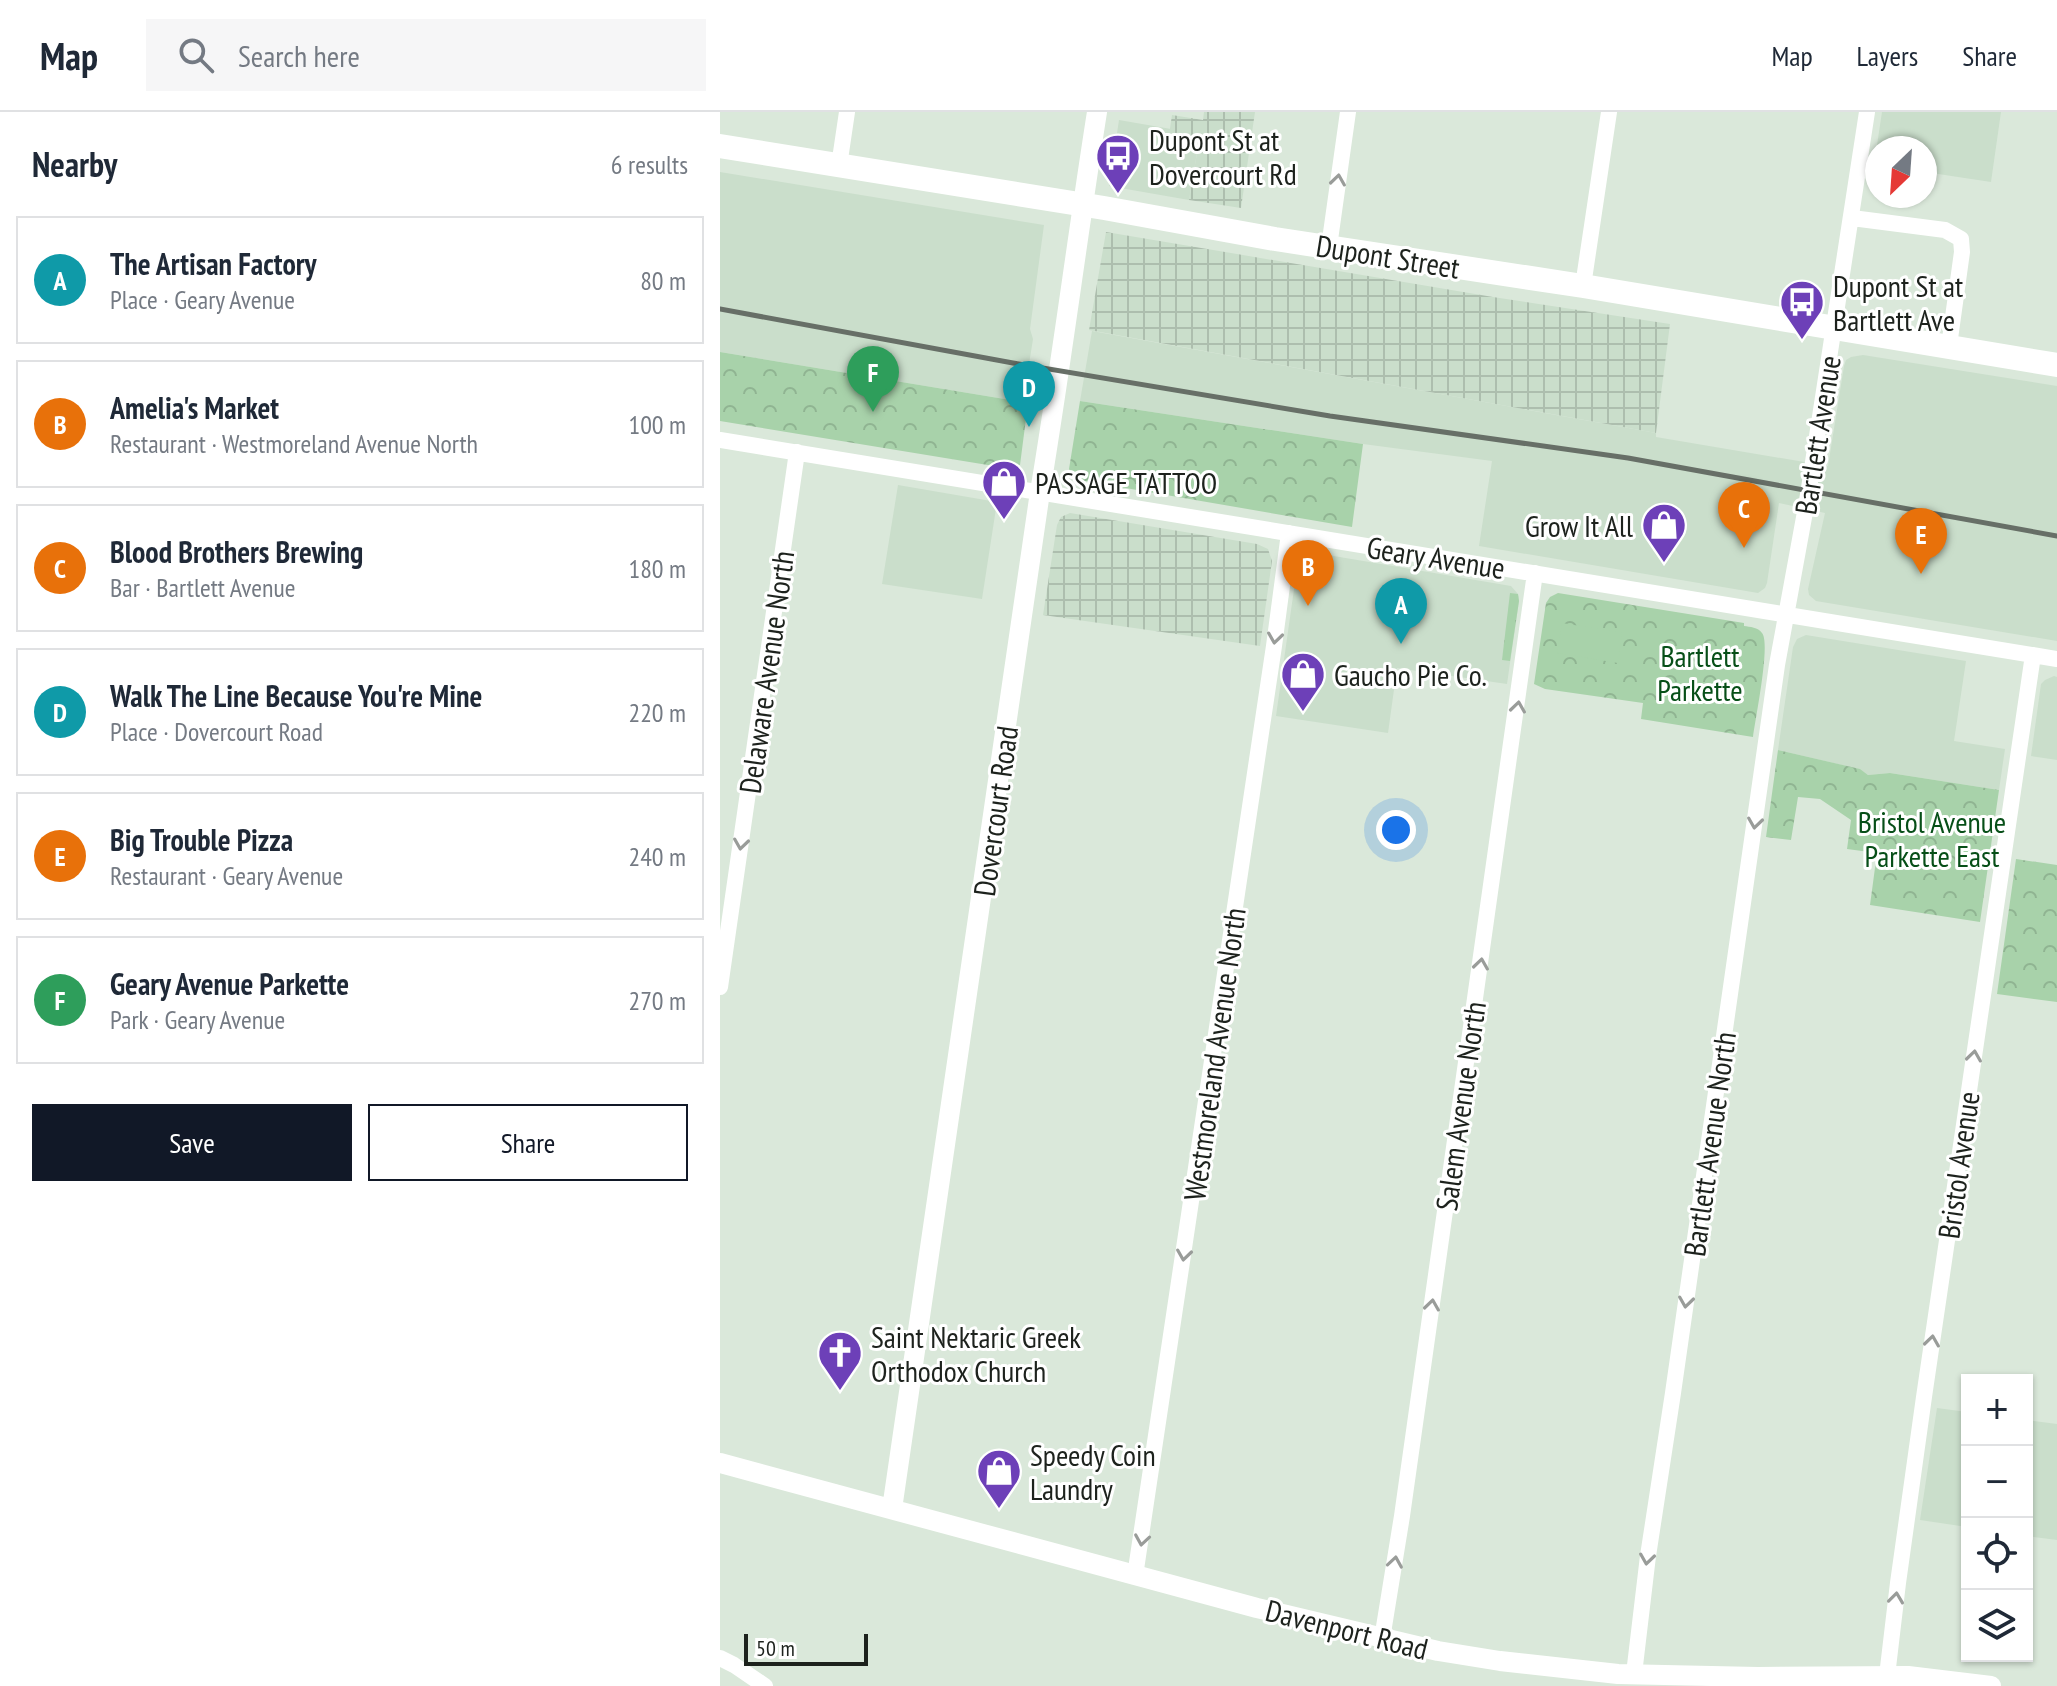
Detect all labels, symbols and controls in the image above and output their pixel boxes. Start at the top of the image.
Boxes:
search box [146,19,706,91]
text: Map [40,31,98,80]
icon: search [174,33,218,77]
text: Search here [238,36,360,75]
text: Map [1771,37,1813,74]
text: Layers [1857,37,1918,74]
text: Share [1962,37,2017,74]
place label: Dupont St at Dovercourt Rd [1149,120,1297,193]
bus stop icon: Dupont St at Dovercourt Rd [1094,132,1142,195]
north arrow [1865,136,1937,208]
text: Nearby [32,142,117,186]
text: 6 results [611,148,688,181]
one-way arrow [1329,173,1346,186]
street label: Dupont Street [1314,225,1463,287]
text: The Artisan Factory [110,244,317,283]
text: A [53,264,67,297]
text: 80 m [640,264,686,297]
place label: Dupont St at Bartlett Ave [1833,266,1964,339]
bus stop icon: Dupont St at Bartlett Ave [1778,278,1826,341]
text: Place · Geary Avenue [110,283,295,316]
pin: F [847,346,899,412]
street label: Bartlett Avenue [1785,353,1849,517]
pin: D [1003,361,1055,427]
text: Amelia's Market [110,388,279,427]
text: B [54,408,66,441]
text: 100 m [628,408,686,441]
text: Restaurant · Westmoreland Avenue North [110,427,478,460]
shop icon: PASSAGE TATTOO [980,458,1028,521]
place label: PASSAGE TATTOO [1035,463,1217,502]
pin: C [1718,482,1770,548]
shop icon: Grow It All [1640,501,1688,564]
place label: Grow It All [1525,506,1633,545]
pin: E [1895,508,1947,574]
street label: Geary Avenue [1364,527,1508,587]
text: Blood Brothers Brewing [110,532,363,571]
pin: B [1282,540,1334,606]
street label: Delaware Avenue North [730,548,802,796]
text: C [54,552,66,585]
text: 180 m [628,552,686,585]
text: Bar · Bartlett Avenue [110,571,296,604]
pin: A [1375,578,1427,644]
one-way arrow [1267,632,1284,645]
park label: Bartlett Parkette [1657,636,1743,709]
shop icon: Gaucho Pie Co. [1279,650,1327,713]
place label: Gaucho Pie Co. [1334,655,1487,694]
text: Walk The Line Because You're Mine [110,676,482,715]
text: D [53,696,67,729]
text: 220 m [628,696,686,729]
one-way arrow [1509,700,1526,714]
text: Place · Dovercourt Road [110,715,323,748]
street label: Dovercourt Road [964,723,1026,899]
park label: Bristol Avenue Parkette East [1858,802,2006,875]
your location [1376,810,1416,850]
one-way arrow [1747,816,1764,830]
text: Big Trouble Pizza [110,820,293,859]
one-way arrow [733,837,750,851]
text: E [54,840,66,873]
text: 240 m [628,840,686,873]
text: Restaurant · Geary Avenue [110,859,343,892]
street label: Westmoreland Avenue North [1174,905,1254,1203]
one-way arrow [1472,957,1489,971]
text: Geary Avenue Parkette [110,964,349,1003]
text: F [55,984,65,1017]
text: 270 m [628,984,686,1017]
street label: Salem Avenue North [1426,999,1494,1213]
text: Park · Geary Avenue [110,1003,285,1036]
street label: Bartlett Avenue North [1674,1029,1744,1259]
one-way arrow [1965,1049,1982,1063]
street label: Bristol Avenue [1928,1089,1988,1241]
button: Save [32,1104,352,1181]
button: Share [368,1104,688,1181]
one-way arrow [1176,1248,1193,1262]
one-way arrow [1678,1295,1695,1309]
one-way arrow [1423,1298,1440,1312]
place label: Saint Nektaric Greek Orthodox Church [871,1317,1081,1390]
church icon: Saint Nektaric Greek Orthodox Church [816,1329,864,1392]
one-way arrow [1923,1334,1940,1348]
map controls [1961,1374,2033,1662]
button: + [1961,1374,2033,1446]
place label: Speedy Coin Laundry [1030,1435,1156,1508]
button: − [1961,1446,2033,1518]
shop icon: Speedy Coin Laundry [975,1447,1023,1510]
button: locate [1961,1518,2033,1590]
one-way arrow [1134,1533,1151,1547]
one-way arrow [1639,1552,1656,1566]
one-way arrow [1385,1555,1402,1569]
street label: Davenport Road [1262,1590,1432,1668]
button: layers [1961,1590,2033,1662]
one-way arrow [1887,1591,1904,1604]
scale bar [744,1630,868,1666]
text: 50 m [756,1634,795,1662]

